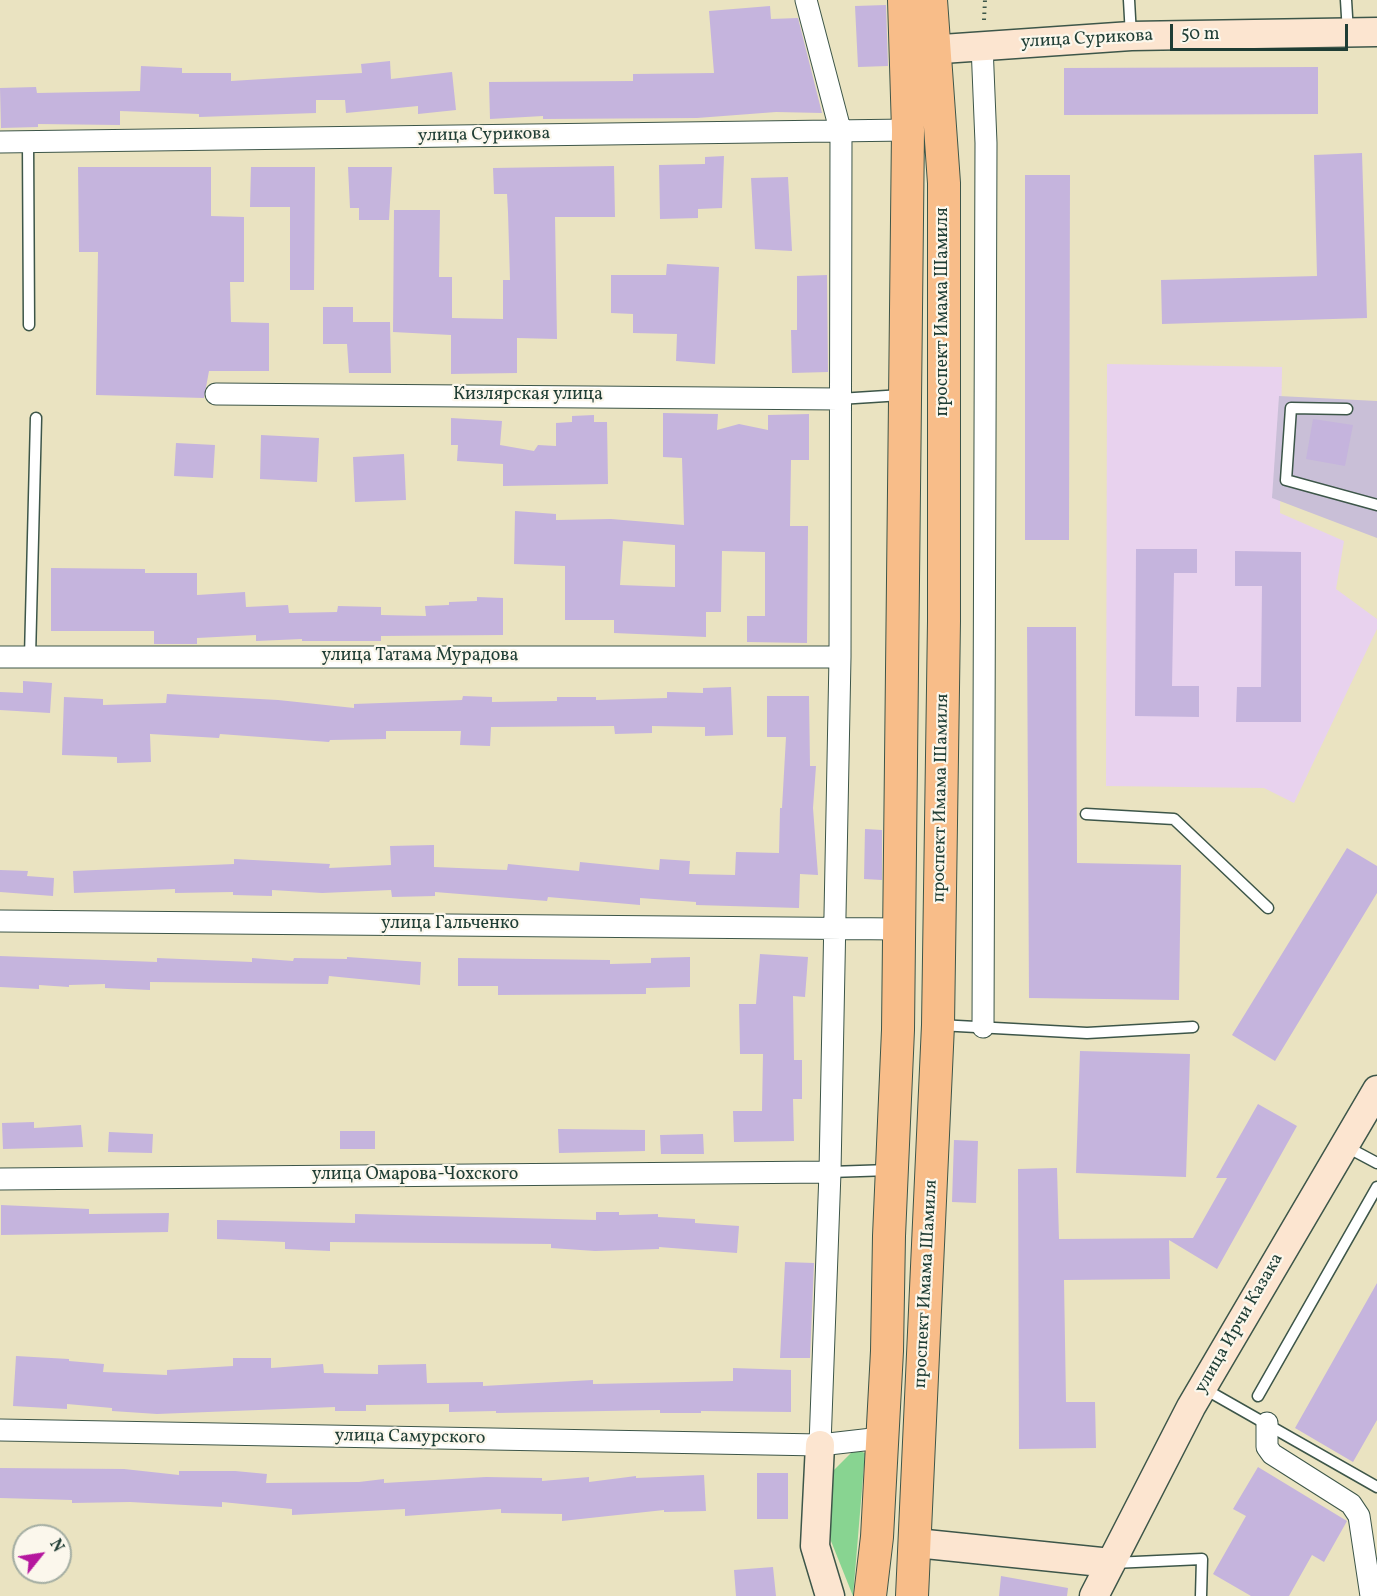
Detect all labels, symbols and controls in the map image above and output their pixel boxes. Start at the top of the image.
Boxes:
scale bar [1173,12,1352,50]
text: 50 m [1181,22,1220,47]
street label: улица Сурикова [1020,26,1154,54]
street label: улица Сурикова [417,124,551,148]
street label: проспект Имама Шамиля [933,207,955,417]
street label: Кизлярская улица [453,385,603,407]
street label: улица Татама Мурадова [322,646,518,668]
street label: проспект Имама Шамиля [929,693,955,903]
street label: улица Гальченко [381,914,519,936]
street label: улица Омарова-Чохского [312,1165,518,1187]
street label: проспект Имама Шамиля [911,1179,943,1389]
street label: улица Ирчи Казака [1191,1250,1289,1398]
street label: улица Самурского [334,1426,486,1450]
north arrow [12,1524,72,1584]
text: N [43,1535,68,1557]

